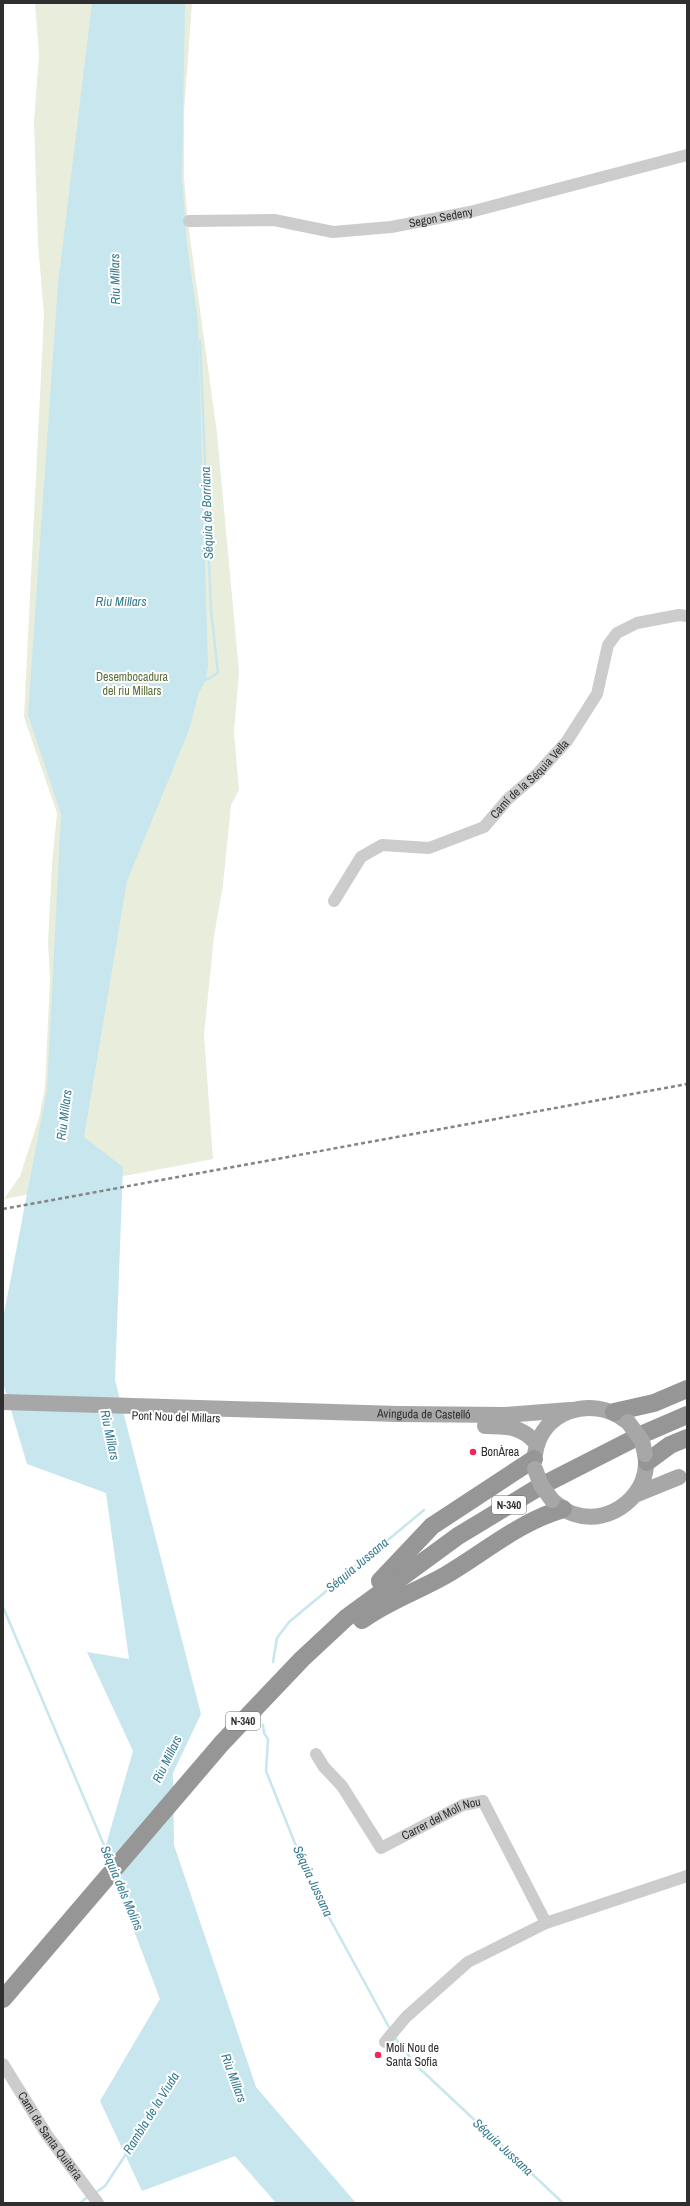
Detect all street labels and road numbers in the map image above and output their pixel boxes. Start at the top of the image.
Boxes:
street label: Segon Sedeny [407,204,475,231]
street label: Camí de la Séquia Vella [487,736,573,822]
street label: Avinguda de Castelló [376,1405,471,1423]
street label: Pont Nou del Millars [131,1407,221,1427]
road number: N-340 [492,1496,526,1514]
road number: N-340 [226,1712,260,1730]
street label: Carrer del Molí Nou [399,1794,482,1844]
street label: Camí de Santa Quitèria [14,2089,86,2184]

